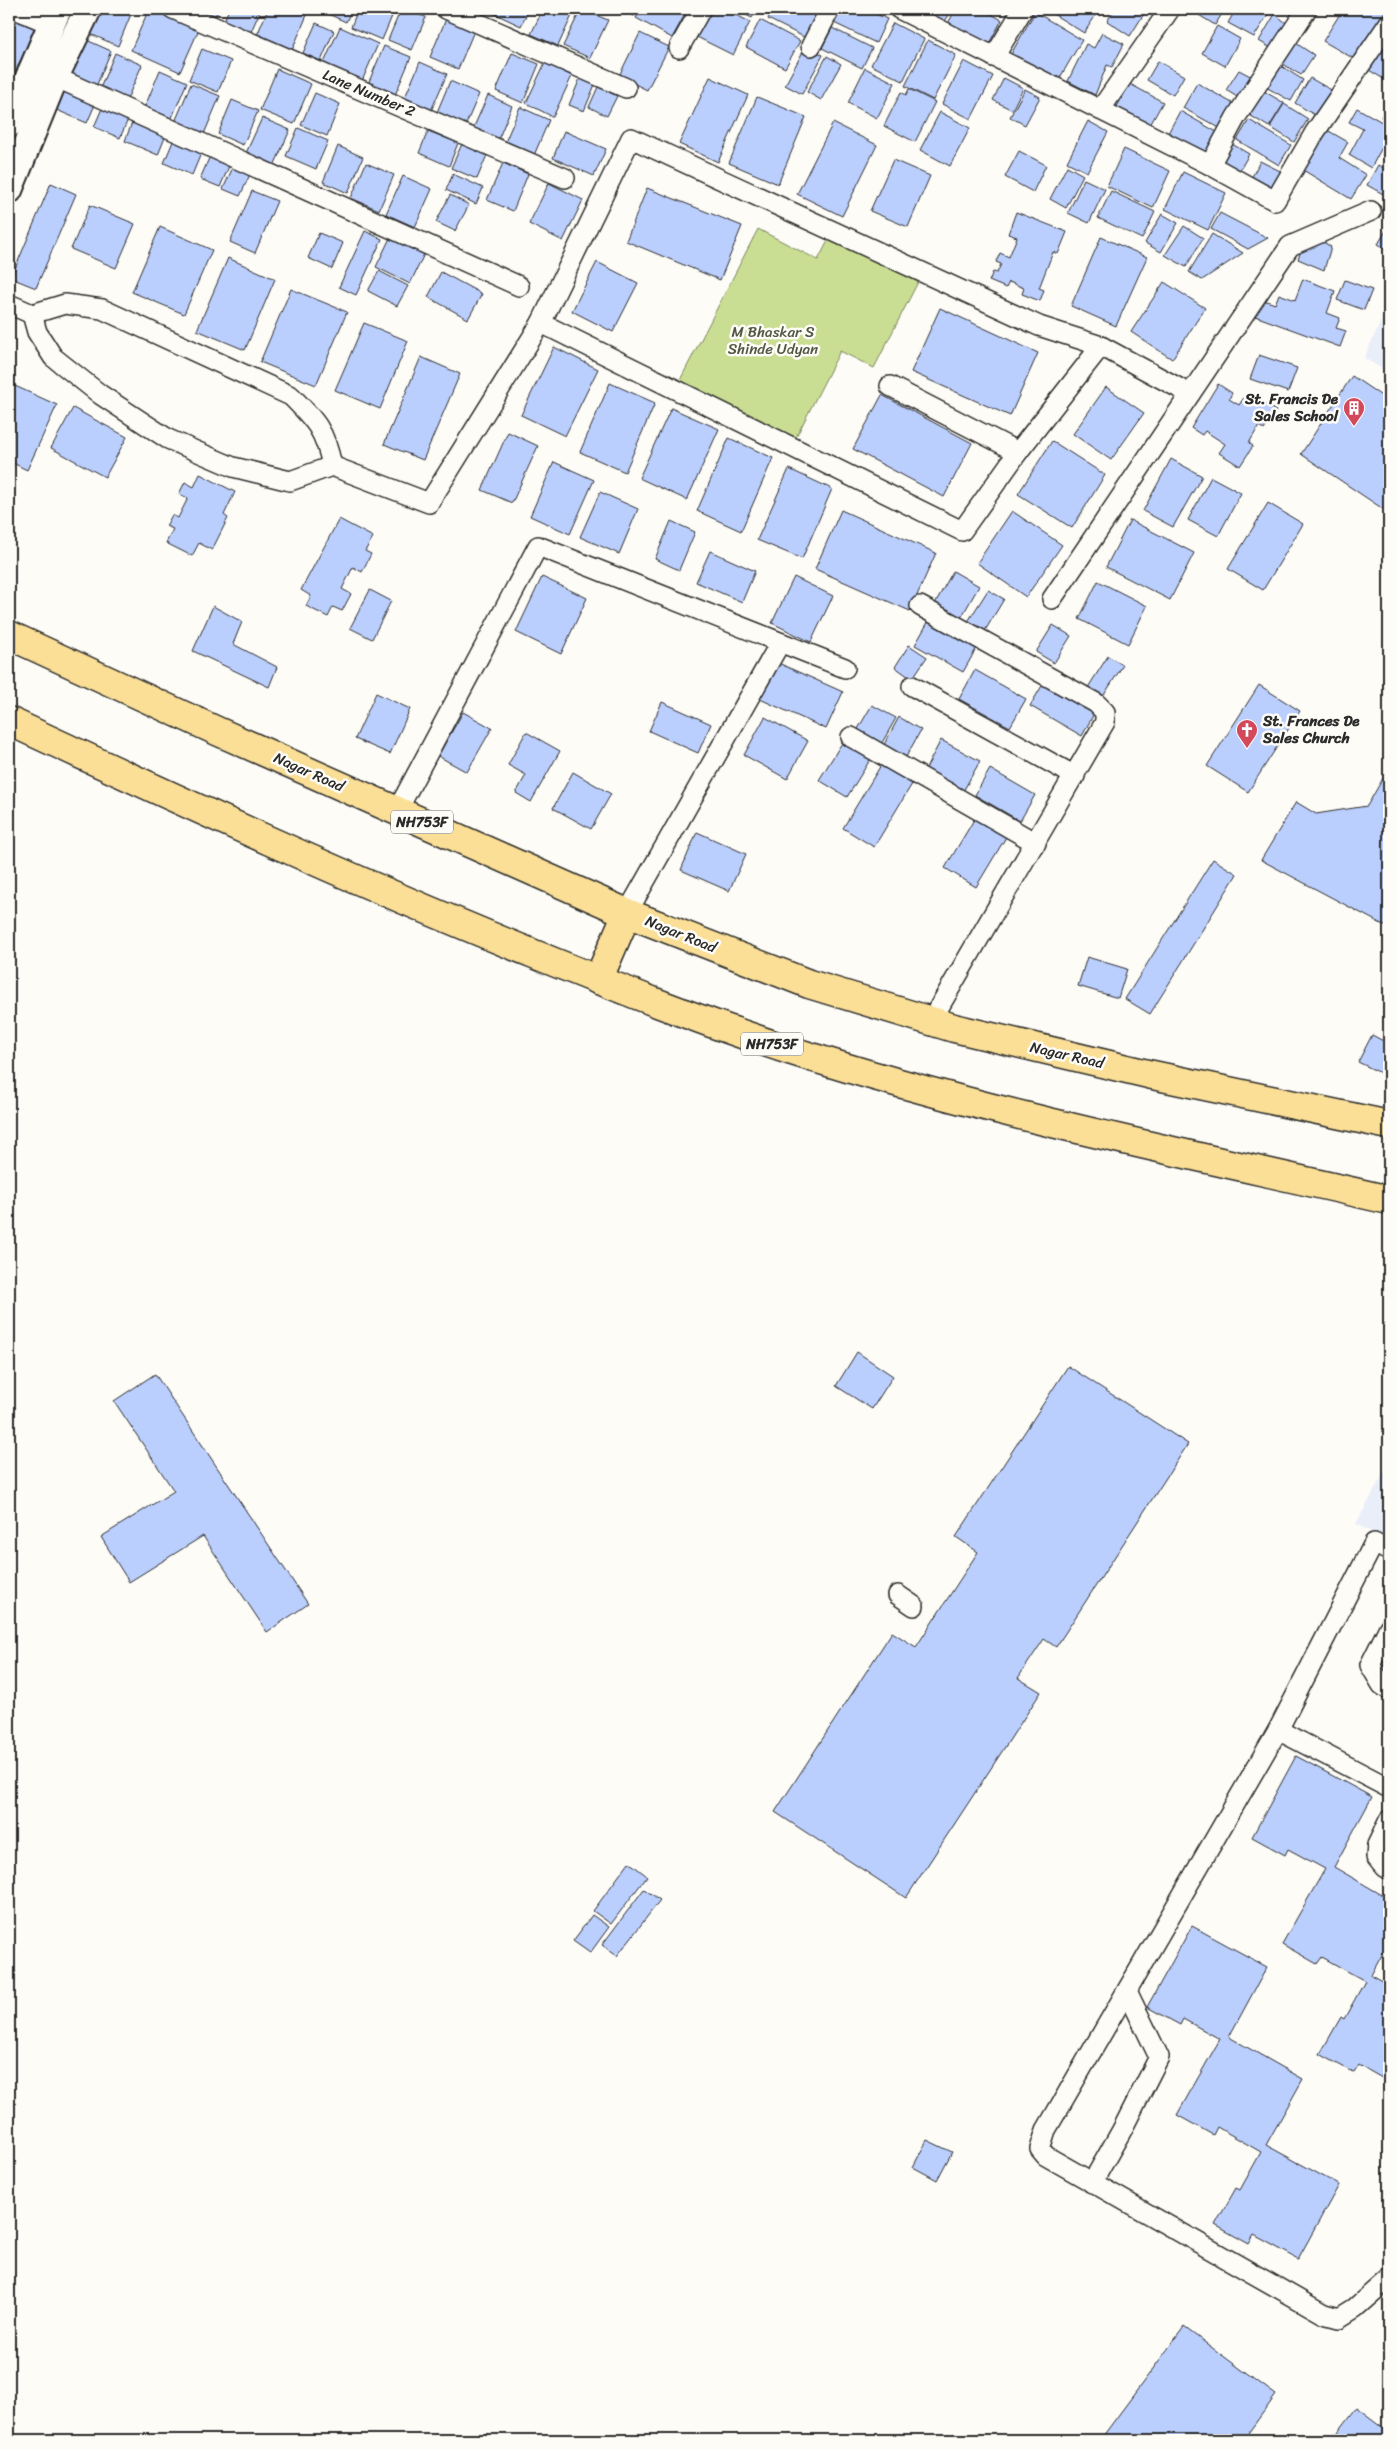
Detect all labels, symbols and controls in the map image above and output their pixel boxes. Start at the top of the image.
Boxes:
street label: Lane Number 2 [318,62,420,124]
park label: M Bhaskar S Shinde Udyan [728,319,818,362]
place label: St. Francis De Sales School [1244,386,1339,429]
building icon: St. Francis De Sales School [1342,396,1366,427]
place label: St. Frances De Sales Church [1262,708,1360,751]
church icon: St. Frances De Sales Church [1235,718,1259,749]
street label: Nagar Road [269,745,350,800]
road number: NH753F [391,810,453,834]
street label: Nagar Road [641,908,722,961]
road number: NH753F [741,1032,803,1056]
street label: Nagar Road [1028,1034,1108,1076]

